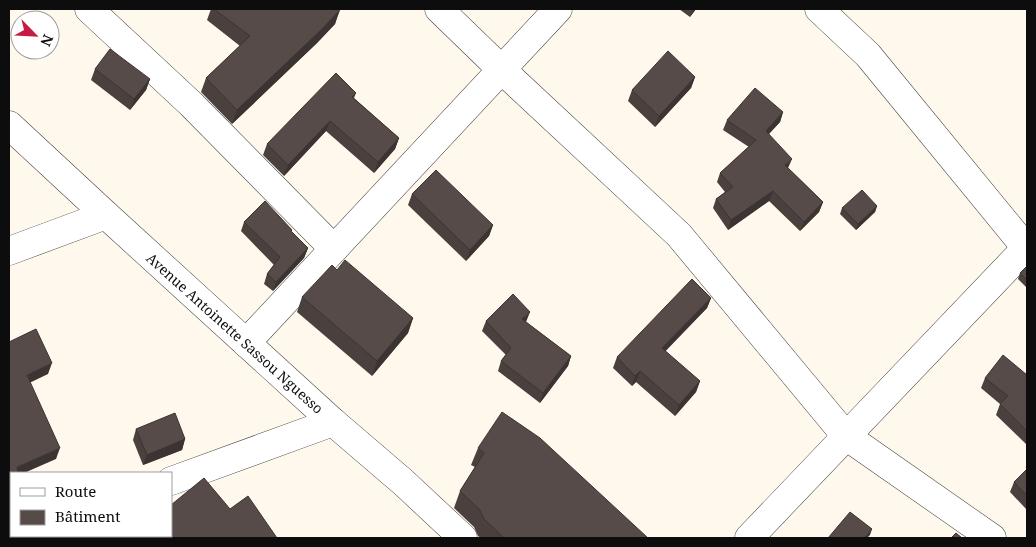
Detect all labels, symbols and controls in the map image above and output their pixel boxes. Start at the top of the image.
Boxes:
north arrow [10,10,60,60]
text: N [36,32,58,49]
street label: Avenue Antoinette Sassou Nguesso [143,248,327,418]
legend [10,472,172,537]
text: Route [55,481,96,501]
text: Bâtiment [55,506,121,526]

